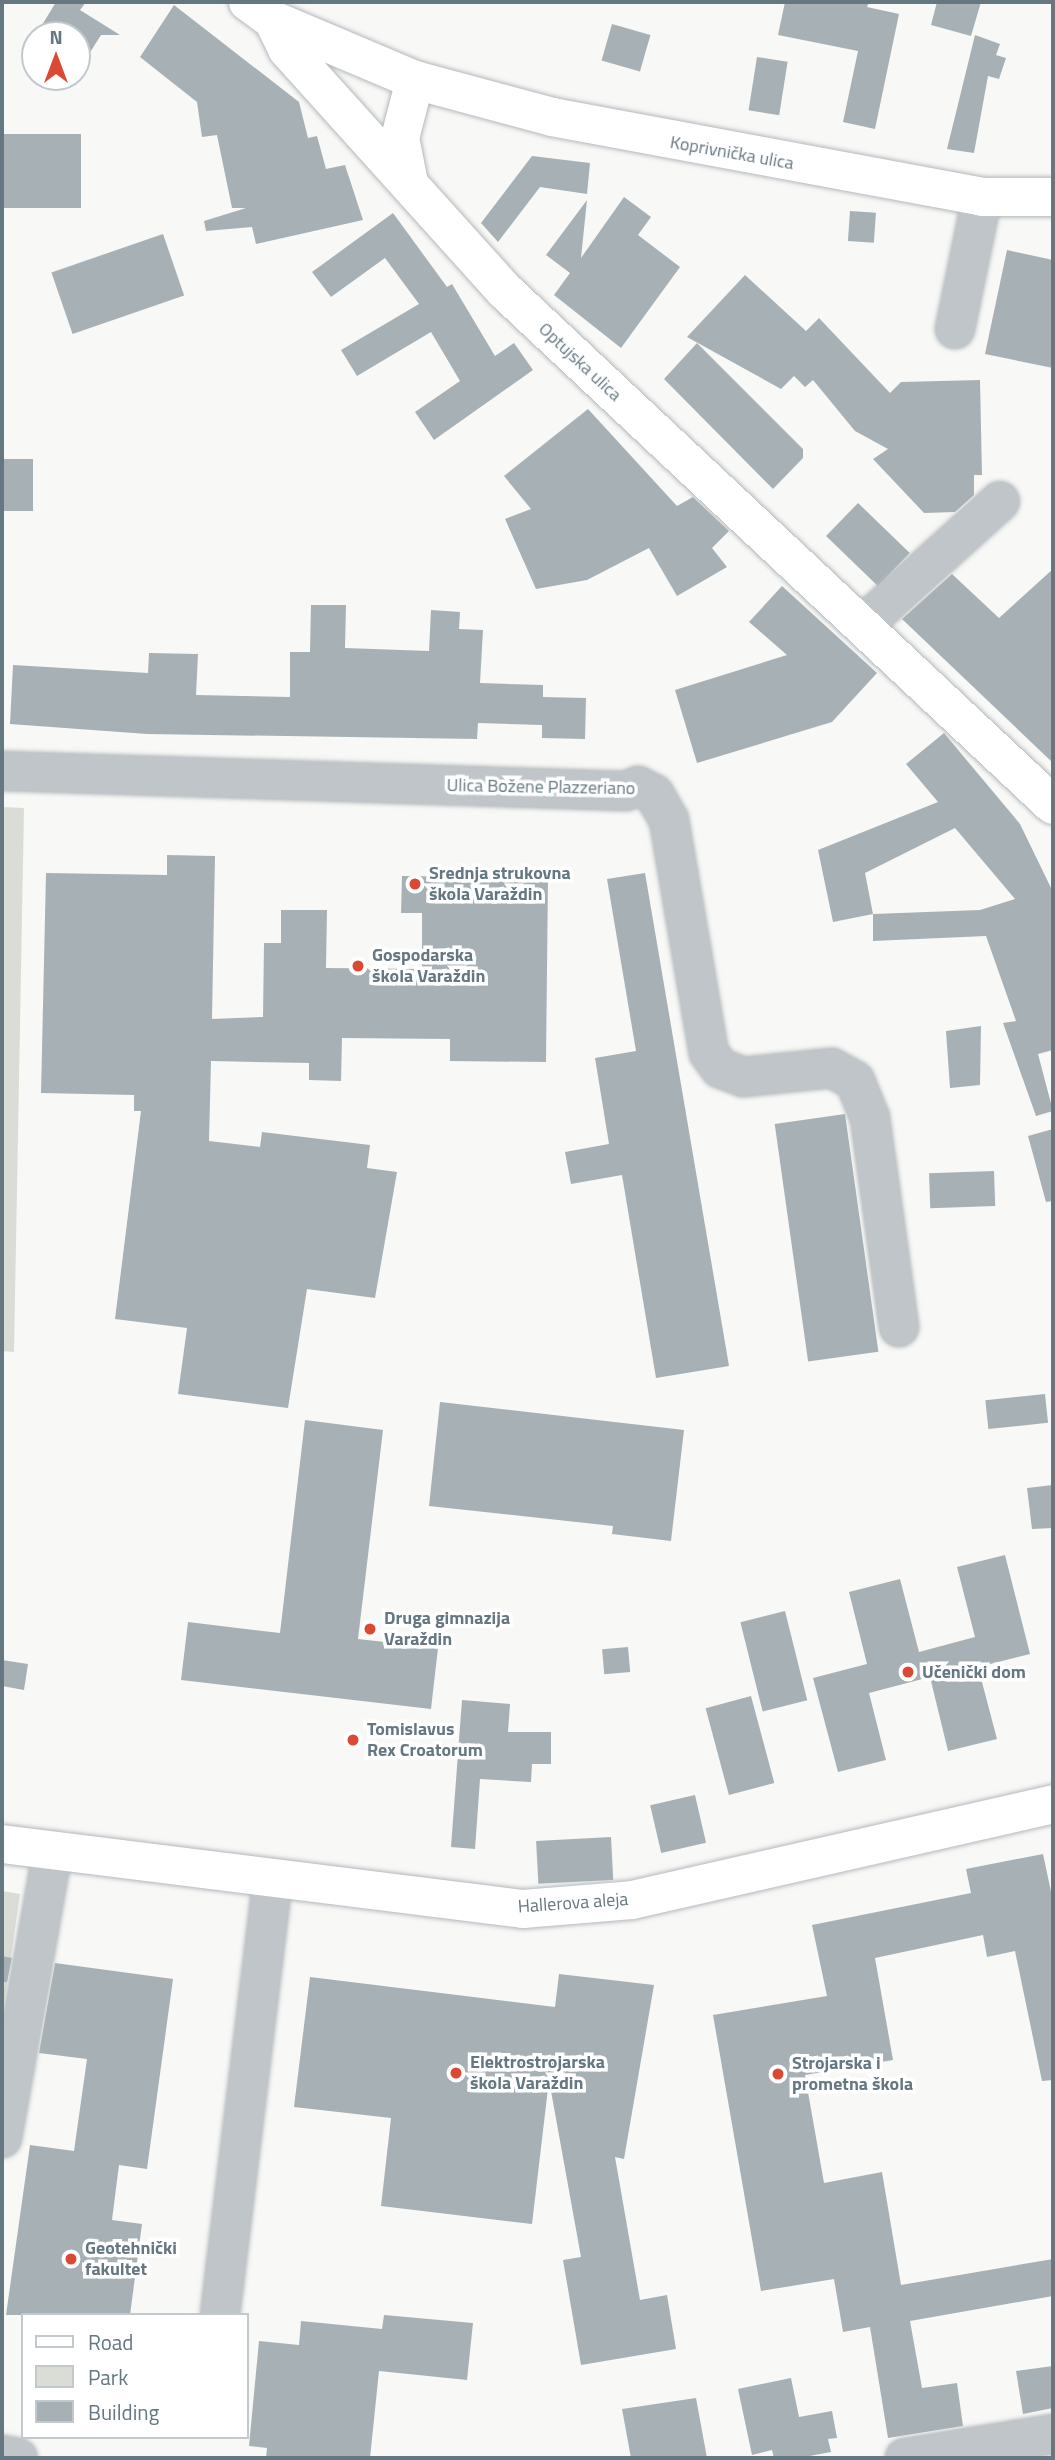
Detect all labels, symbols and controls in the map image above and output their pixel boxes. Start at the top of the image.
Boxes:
north arrow [21,21,91,91]
text: N [49,22,63,51]
street label: Koprivnička ulica [668,131,796,175]
street label: Optujska ulica [534,318,626,406]
street label: Ulica Božene Plazzeriano [447,775,635,799]
place label: Srednja strukovna škola Varaždin [429,863,571,906]
marker: Srednja strukovna škola Varaždin [407,876,423,892]
place label: Gospodarska škola Varaždin [372,945,485,988]
marker: Gospodarska škola Varaždin [350,958,366,974]
place label: Druga gimnazija Varaždin [384,1608,510,1650]
marker: Druga gimnazija Varaždin [362,1621,378,1637]
place label: Učenički dom [922,1661,1026,1683]
marker: Učenički dom [900,1664,916,1680]
place label: Tomislavus Rex Croatorum [367,1719,483,1762]
marker: Tomislavus Rex Croatorum [345,1732,361,1748]
street label: Hallerova aleja [517,1888,629,1918]
place label: Elektrostrojarska škola Varaždin [470,2052,605,2094]
place label: Strojarska i prometna škola [792,2053,913,2096]
marker: Elektrostrojarska škola Varaždin [448,2065,464,2081]
marker: Strojarska i prometna škola [770,2066,786,2082]
place label: Geotehnički fakultet [85,2238,177,2280]
marker: Geotehnički fakultet [63,2251,79,2267]
legend [21,2313,248,2439]
text: Road [88,2326,133,2358]
text: Park [88,2361,128,2393]
text: Building [88,2396,159,2428]

